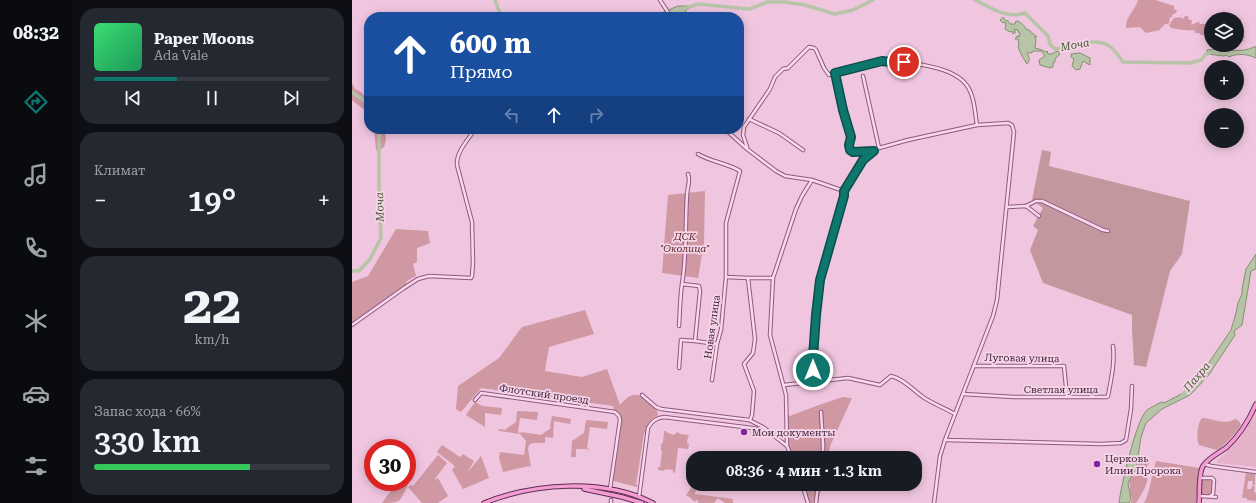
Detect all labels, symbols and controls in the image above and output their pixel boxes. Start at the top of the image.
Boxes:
map controls [1204,12,1244,148]
button: layers [1204,12,1244,52]
text: 08:32 [13,22,59,43]
text: 600 m [450,27,531,60]
icon: ahead [384,28,436,80]
text: Paper Moons [154,30,254,48]
water label: Моча [1058,36,1091,54]
pin [887,45,921,79]
text: Ada Vale [154,48,208,63]
icon: arrive [893,51,915,73]
button: + [1204,60,1244,100]
text: Прямо [450,61,513,82]
icon: previous [122,87,144,109]
icon: pause [201,87,223,109]
icon: next [280,87,302,109]
icon: directions [22,88,50,116]
icon: left [501,104,523,126]
icon: ahead [543,104,565,126]
icon: right [585,104,607,126]
button: − [1204,108,1244,148]
icon: music [22,161,50,189]
text: Климат [94,163,145,178]
text: 19° [188,183,236,218]
text: − [94,188,106,213]
text: + [318,188,330,213]
water label: Моча [373,192,387,223]
park label: ДСК "Околица" [660,231,710,254]
icon: phone [22,234,50,262]
text: 22 [183,275,241,336]
street label: Новая улица [702,294,722,360]
icon: climate [22,307,50,335]
text: km/h [195,332,229,347]
position arrow [792,349,834,391]
street label: Луговая улица [985,352,1060,364]
water label: Пахра [1180,359,1213,395]
icon: car [22,380,50,408]
street label: Флотский проезд [498,382,590,406]
street label: Светлая улица [1024,384,1099,395]
text: Запас хода · 66% [94,404,201,419]
text: 330 km [94,424,201,459]
marker: Мои документы [739,427,749,437]
place label: Мои документы [752,427,835,438]
speed limit sign: 30 [364,439,416,491]
icon: filters [22,452,50,480]
place label: Церковь Илии Пророка [1105,453,1181,476]
marker: Церковь Илии Пророка [1092,459,1102,469]
text: 08:36 · 4 мин · 1.3 km [726,462,882,480]

